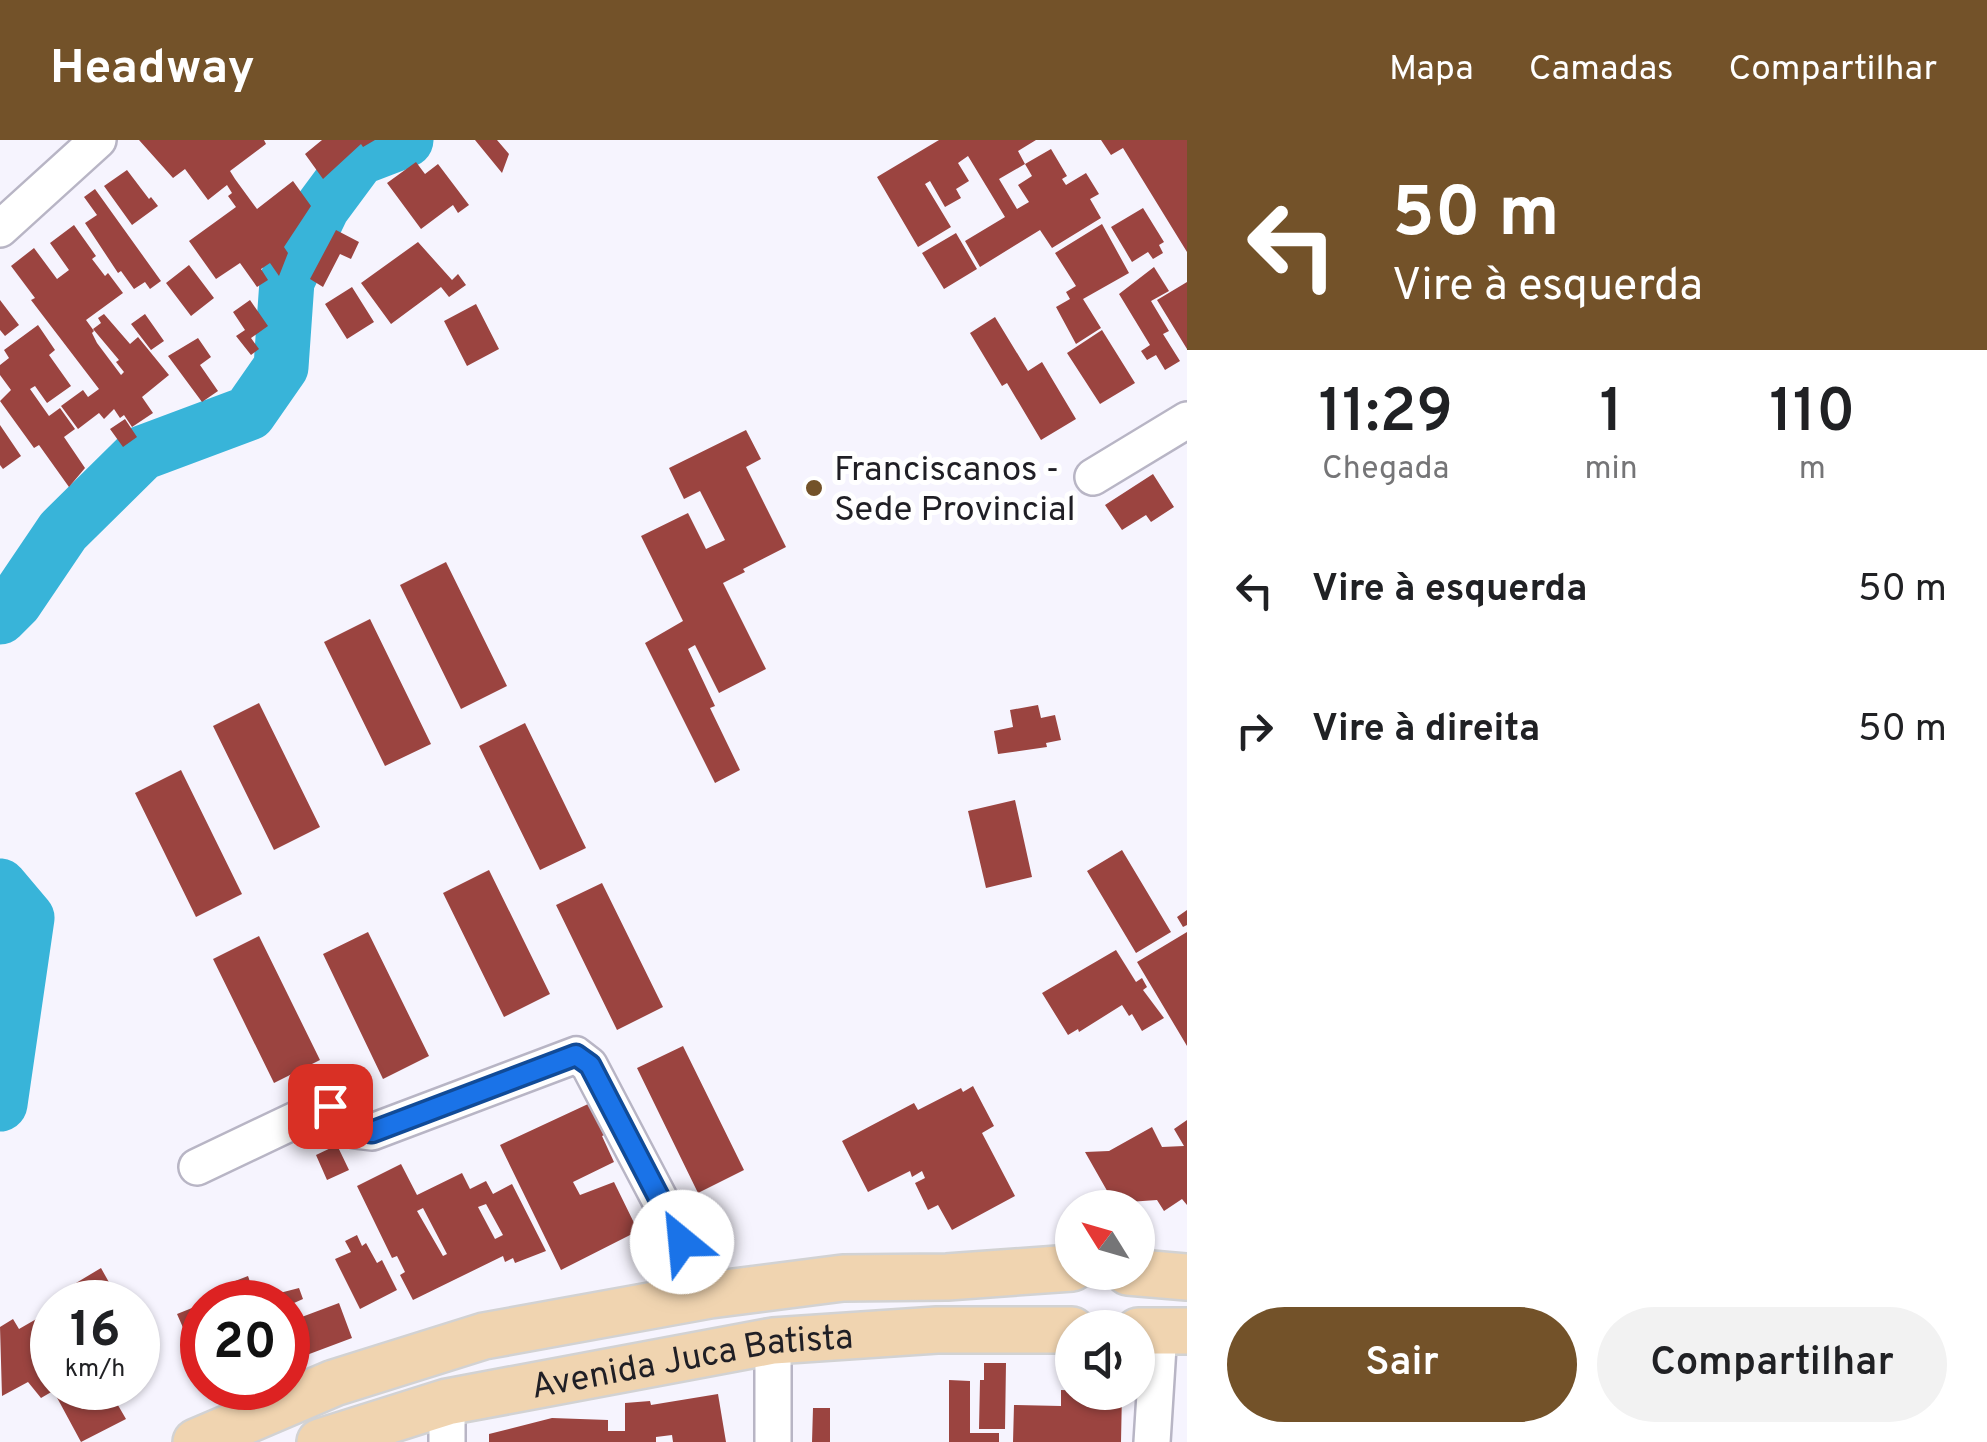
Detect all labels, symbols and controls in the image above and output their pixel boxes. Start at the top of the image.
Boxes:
text: Headway [50,40,255,100]
text: Mapa [1389,48,1474,92]
text: Camadas [1529,48,1674,92]
text: Compartilhar [1729,48,1937,92]
text: 50 m [1392,172,1559,261]
icon: left [1227,180,1357,310]
text: Vire à esquerda [1392,259,1703,316]
text: 11:29 [1319,377,1453,453]
text: 1 [1599,377,1623,453]
text: 110 [1769,377,1855,453]
place label: Franciscanos - Sede Provincial [834,449,1076,533]
text: Chegada [1322,450,1449,490]
text: min [1585,450,1638,490]
text: m [1799,450,1826,490]
marker: Franciscanos - Sede Provincial [803,477,825,499]
icon: left [1227,563,1282,618]
text: Vire à esquerda [1312,566,1587,615]
text: 50 m [1858,566,1947,615]
icon: right [1227,703,1282,758]
text: Vire à direita [1312,706,1540,755]
text: 50 m [1858,706,1947,755]
pin [288,1064,373,1149]
icon: arrive [303,1079,358,1134]
position arrow [630,1190,734,1294]
north arrow [1055,1190,1155,1290]
map controls [1055,1190,1155,1410]
speed limit sign: 20 [180,1280,310,1410]
text: 16 [70,1301,120,1364]
button: Sair [1227,1307,1577,1422]
button: Compartilhar [1597,1307,1947,1422]
button: sound [1055,1310,1155,1410]
street label: Avenida Juca Batista [528,1317,855,1411]
text: km/h [65,1354,125,1386]

